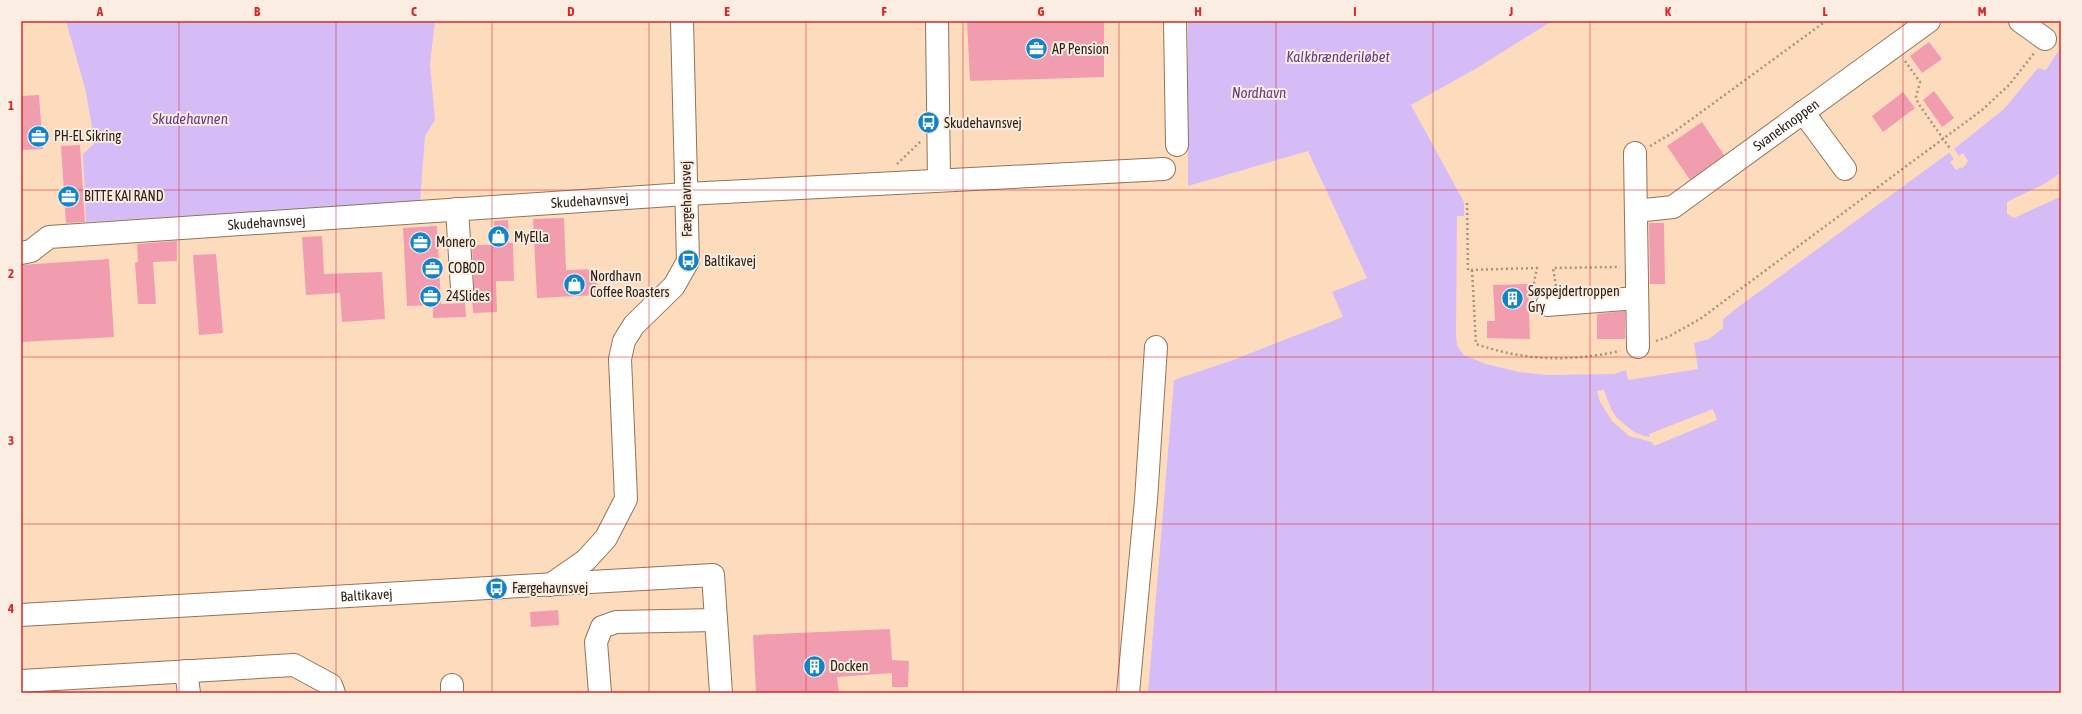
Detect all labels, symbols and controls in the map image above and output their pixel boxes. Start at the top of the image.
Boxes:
text: A [96,4,104,19]
text: B [254,4,261,19]
text: C [411,4,417,19]
text: D [567,4,575,19]
text: E [724,4,730,19]
text: F [881,4,887,19]
text: G [1038,4,1045,19]
text: H [1194,4,1202,19]
text: I [1353,4,1357,19]
text: J [1508,4,1513,19]
text: K [1665,4,1672,19]
text: L [1822,4,1828,19]
text: M [1978,4,1987,19]
office icon: AP Pension [1023,36,1049,62]
place label: AP Pension [1052,41,1109,57]
water label: Kalkbrænderiløbet [1286,48,1391,65]
water label: Nordhavn [1232,84,1286,101]
street label: Svaneknoppen [1750,96,1822,154]
text: 1 [8,98,14,113]
water label: Skudehavnen [151,110,228,127]
bus stop icon: Skudehavnsvej [915,110,941,136]
place label: Skudehavnsvej [944,115,1022,131]
office icon: PH-EL Sikring [26,123,52,149]
place label: PH-EL Sikring [54,128,121,144]
street label: Færgehavnsvej [677,161,695,237]
office icon: BITTE KAI RAND [56,183,82,209]
place label: BITTE KAI RAND [84,188,164,204]
street label: Skudehavnsvej [550,190,629,211]
street label: Skudehavnsvej [227,212,306,233]
shop icon: MyElla [486,224,512,250]
office icon: Monero [408,229,434,255]
place label: MyElla [514,229,549,245]
place label: Monero [436,234,476,250]
bus stop icon: Baltikavej [675,248,701,274]
place label: Baltikavej [704,253,756,269]
office icon: COBOD [420,255,446,281]
place label: COBOD [448,260,485,276]
text: 2 [8,266,14,281]
place label: Nordhavn Coffee Roasters [590,268,669,300]
shop icon: Nordhavn Coffee Roasters [561,271,587,297]
office icon: 24Slides [418,283,444,309]
place label: Søspejdertroppen Gry [1528,283,1620,315]
building icon: Søspejdertroppen Gry [1499,286,1525,312]
place label: 24Slides [446,288,490,304]
text: 3 [8,433,14,448]
bus stop icon: Færgehavnsvej [483,575,509,601]
place label: Færgehavnsvej [512,580,588,596]
street label: Baltikavej [340,586,393,605]
text: 4 [7,601,14,616]
building icon: Docken [801,653,827,679]
place label: Docken [830,658,869,674]

